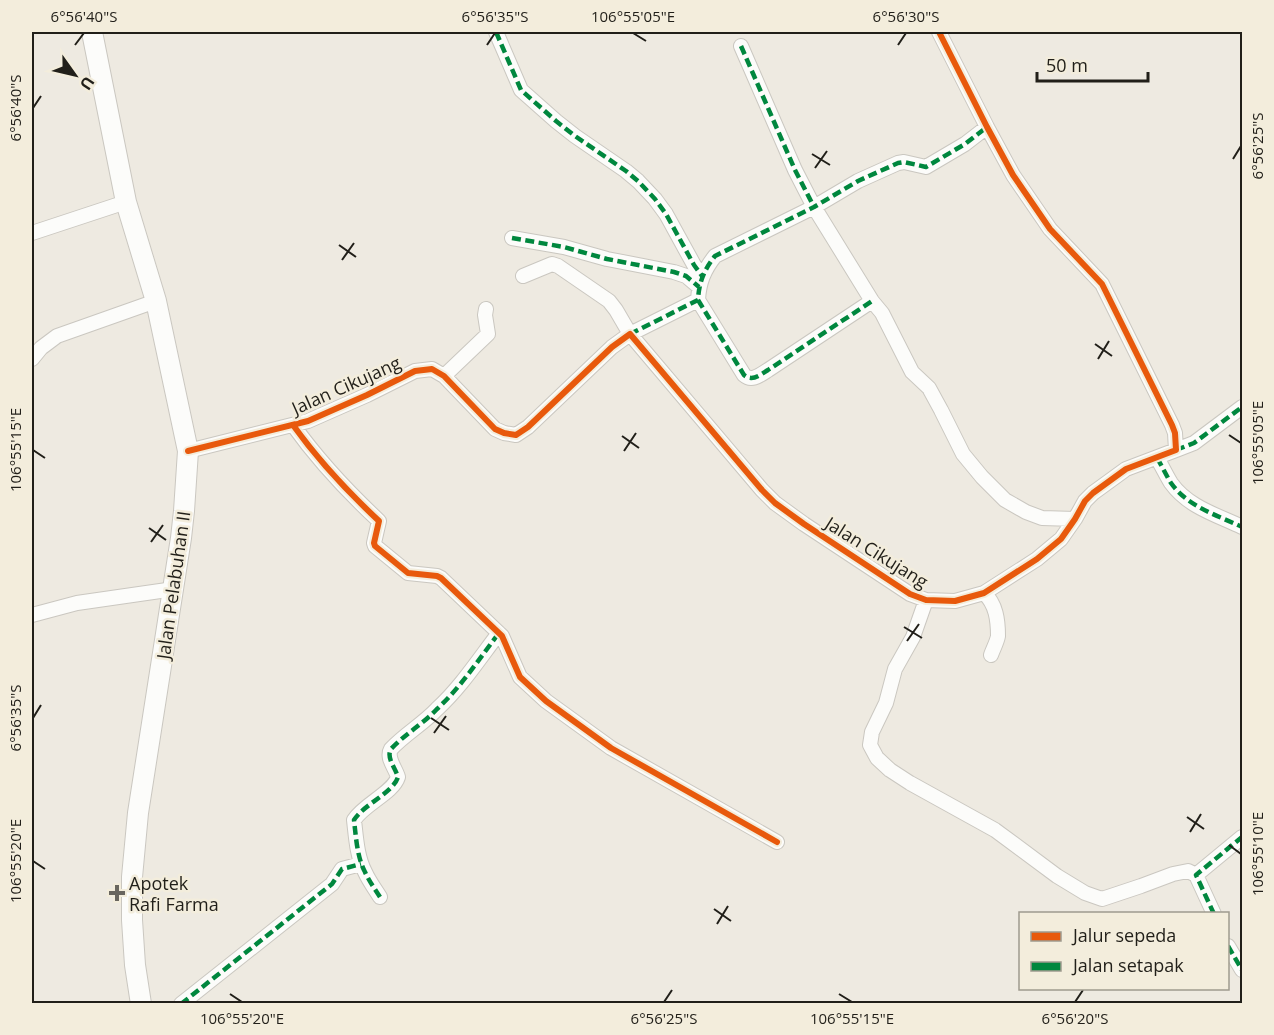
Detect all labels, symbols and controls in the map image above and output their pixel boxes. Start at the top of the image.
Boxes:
text: 6°56'40"S [51,6,117,26]
text: 6°56'35"S [462,6,528,26]
text: 106°55'05"E [591,6,675,26]
text: 6°56'30"S [873,6,939,26]
north arrow [45,45,105,105]
scale bar [1037,45,1148,83]
text: 50 m [1046,53,1088,77]
text: U [75,72,100,95]
text: 6°56'40"S [5,75,25,141]
text: 6°56'25"S [1247,113,1267,179]
street label: Jalan Cikujang [286,350,404,421]
text: 106°55'05"E [1247,401,1267,485]
text: 106°55'15"E [5,408,25,492]
street label: Jalan Pelabuhan II [150,509,195,663]
street label: Jalan Cikujang [819,510,933,593]
text: 6°56'35"S [5,685,25,751]
text: 106°55'10"E [1247,812,1267,896]
text: 106°55'20"E [5,819,25,903]
place label: Apotek Rafi Farma [129,871,219,916]
marker: Apotek Rafi Farma [110,886,124,900]
legend [1019,912,1229,990]
text: Jalur sepeda [1071,923,1176,947]
text: Jalan setapak [1071,953,1184,977]
text: 106°55'20"E [200,1008,284,1028]
text: 6°56'25"S [631,1008,697,1028]
text: 106°55'15"E [810,1008,894,1028]
text: 6°56'20"S [1042,1008,1108,1028]

